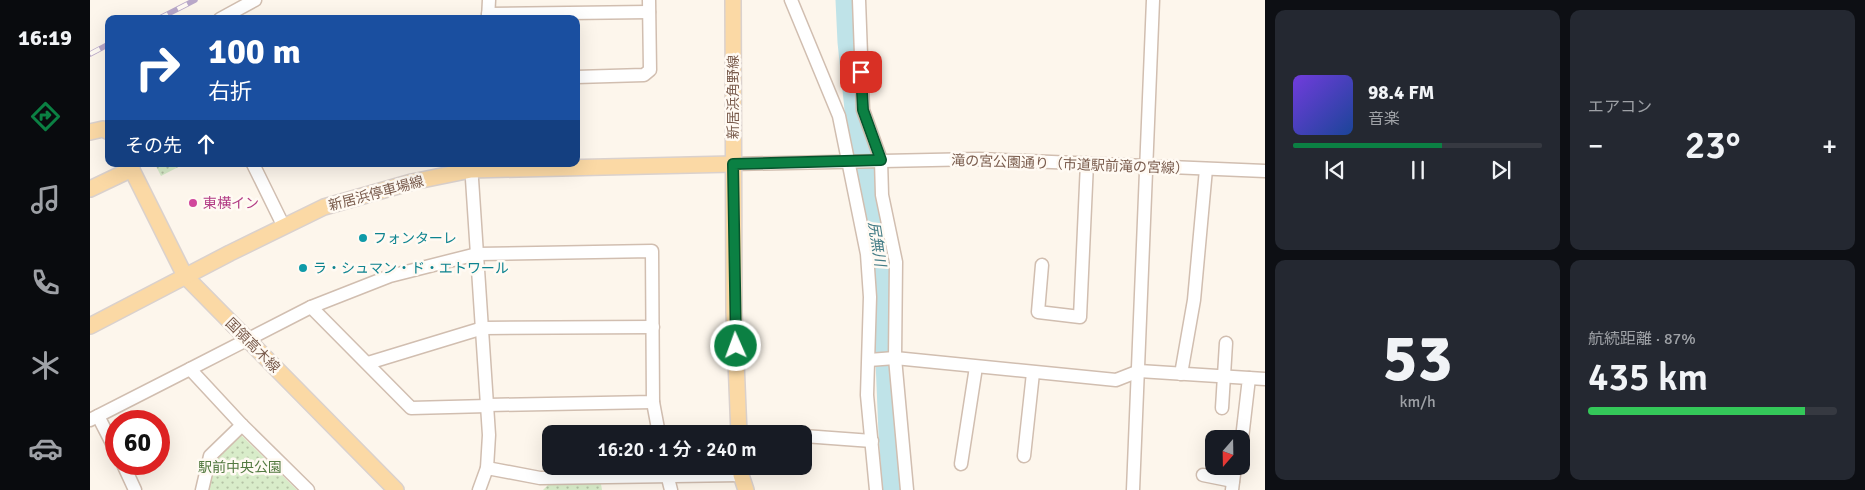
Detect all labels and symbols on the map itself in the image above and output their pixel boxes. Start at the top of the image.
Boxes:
pin [840,51,882,93]
street label: 新居浜角野線 [725,55,742,139]
street label: 滝の宮公園通り（市道駅前滝の宮線） [951,152,1189,177]
street label: 新居浜停車場線 [327,173,426,214]
place label: 東横イン [203,195,259,212]
marker: 東横イン [187,197,199,209]
water label: 尻無川 [865,220,890,270]
place label: フォンターレ [373,230,457,247]
marker: フォンターレ [357,232,369,244]
place label: ラ・シュマン・ド・エトワール [313,260,509,277]
marker: ラ・シュマン・ド・エトワール [297,262,309,274]
street label: 国領高木線 [222,315,283,376]
position arrow [709,319,761,371]
speed limit sign: 60 [105,410,170,475]
north arrow [1205,430,1250,475]
park label: 駅前中央公園 [198,459,282,476]

